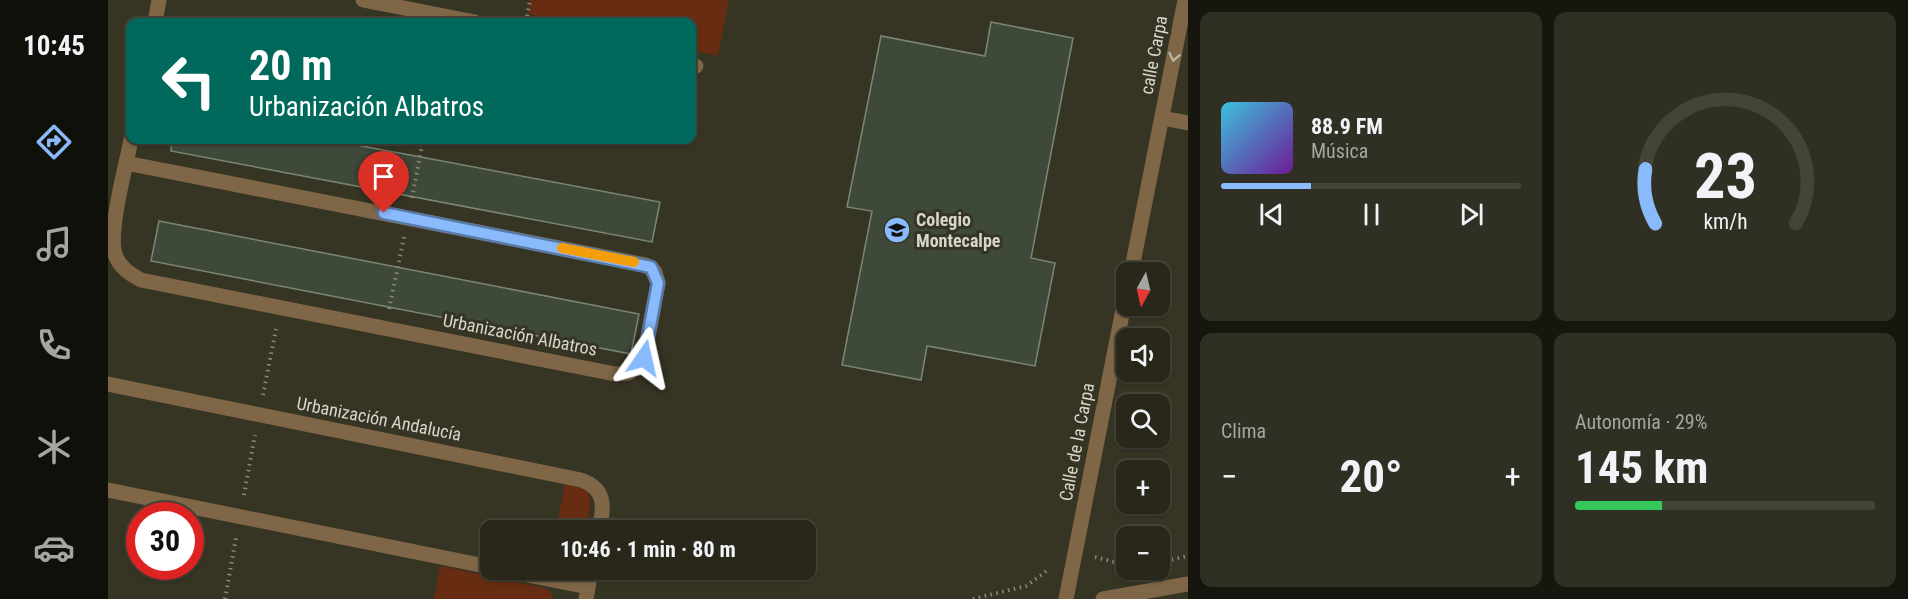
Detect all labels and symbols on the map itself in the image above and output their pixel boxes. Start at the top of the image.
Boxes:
street label: calle Carpa [1136,14,1171,96]
one-way arrow [1168,52,1181,62]
pin [358,151,409,213]
place label: Colegio Montecalpe [916,209,1001,251]
school or university icon: Colegio Montecalpe [882,215,912,245]
north arrow [1116,262,1170,316]
street label: Urbanización Albatros [441,309,599,360]
position arrow [612,326,676,390]
street label: Calle de la Carpa [1055,381,1098,503]
street label: Urbanización Andalucía [295,392,463,445]
speed limit sign: 30 [126,502,204,580]

